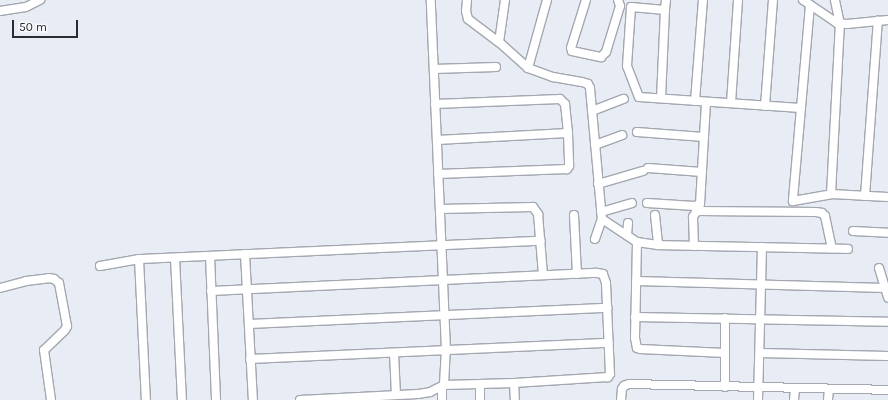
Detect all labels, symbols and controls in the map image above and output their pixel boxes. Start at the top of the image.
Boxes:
scale bar [14,12,80,38]
text: 50 m [19,20,47,34]

